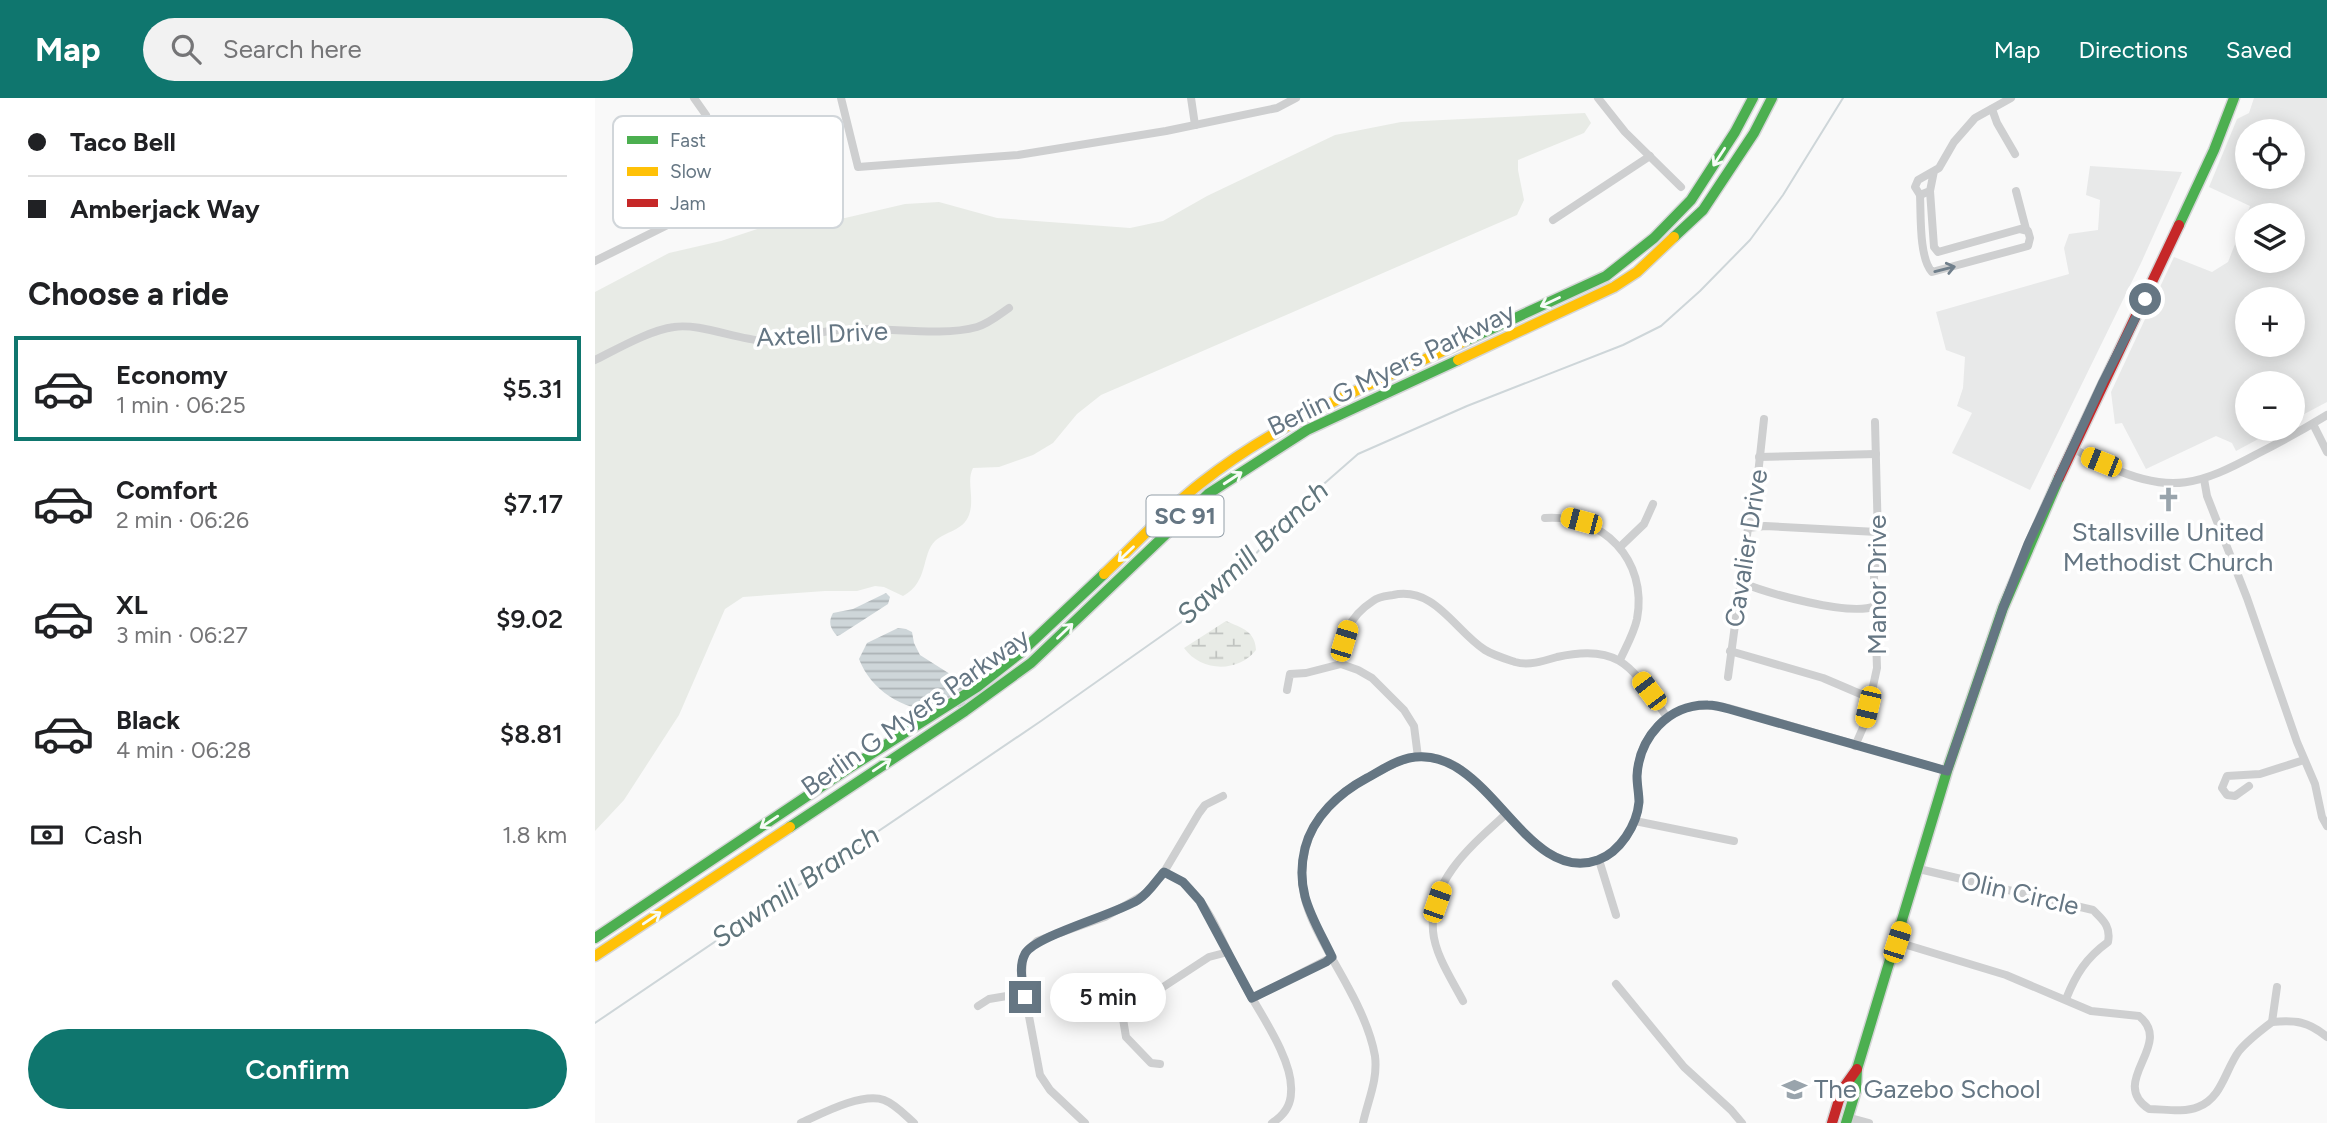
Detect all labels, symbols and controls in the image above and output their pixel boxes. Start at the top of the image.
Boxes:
search box [143,18,633,81]
text: Map [35,30,101,69]
icon: search [167,30,205,68]
text: Search here [223,33,362,65]
text: Map [1994,35,2040,64]
text: Directions [2078,35,2188,64]
text: Saved [2226,35,2292,64]
legend [613,116,843,228]
map controls [2235,119,2305,441]
button: locate [2235,119,2305,189]
text: Taco Bell [70,126,176,158]
text: Fast [670,129,706,152]
one-way arrow [1712,147,1726,167]
text: Slow [670,160,712,183]
text: Jam [670,192,706,215]
text: Amberjack Way [70,193,260,225]
button: layers [2235,203,2305,273]
one-way arrow [1933,262,1956,276]
text: Choose a ride [28,275,229,313]
route start [2129,283,2161,315]
button: + [2235,287,2305,357]
street label: Berlin G Myers Parkway [1262,295,1520,443]
one-way arrow [1540,296,1561,309]
street label: Axtell Drive [755,315,889,353]
icon: car [32,357,95,420]
text: Economy [116,359,228,391]
button: − [2235,371,2305,441]
text: $5.31 [502,373,563,405]
text: 1 min · 06:25 [116,391,246,419]
car [2078,444,2125,480]
street label: Cavalier Drive [1718,467,1774,629]
one-way arrow [1223,471,1242,485]
icon: car [32,472,95,535]
water label: Sawmill Branch [1169,473,1335,631]
text: Comfort [116,474,218,506]
church icon: Stallsville United Methodist Church [2154,486,2182,514]
text: $7.17 [503,488,563,520]
road number: SC 91 [1147,496,1223,536]
car [1558,505,1605,537]
text: 2 min · 06:26 [116,506,249,534]
street label: Manor Drive [1861,515,1893,655]
place label: Stallsville United Methodist Church [2063,516,2273,578]
one-way arrow [1118,546,1135,563]
icon: car [32,587,95,650]
text: XL [116,589,148,621]
text: $9.02 [496,603,563,635]
car [1328,618,1361,664]
text: 3 min · 06:27 [116,621,248,649]
street label: Berlin G Myers Parkway [795,621,1035,803]
one-way arrow [1056,623,1074,640]
car [1628,668,1671,714]
car [1854,684,1883,730]
icon: car [32,702,95,765]
text: Black [116,704,180,736]
text: $8.81 [500,718,563,750]
text: 4 min · 06:28 [116,736,251,764]
one-way arrow [872,758,892,772]
one-way arrow [760,815,779,829]
icon: cash [28,816,66,854]
water label: Sawmill Branch [705,817,885,955]
text: Cash [84,819,143,851]
text: 1.8 km [502,821,567,849]
street label: Olin Circle [1958,864,2082,922]
car [1421,879,1454,925]
one-way arrow [642,911,661,925]
car [1881,919,1914,965]
callout: 5 min [1049,972,1165,1021]
route end [1009,981,1041,1013]
text: 5 min [1079,983,1137,1011]
button: Confirm [28,1029,567,1109]
place label: The Gazebo School [1814,1073,2041,1105]
school or university icon: The Gazebo School [1780,1075,1808,1103]

